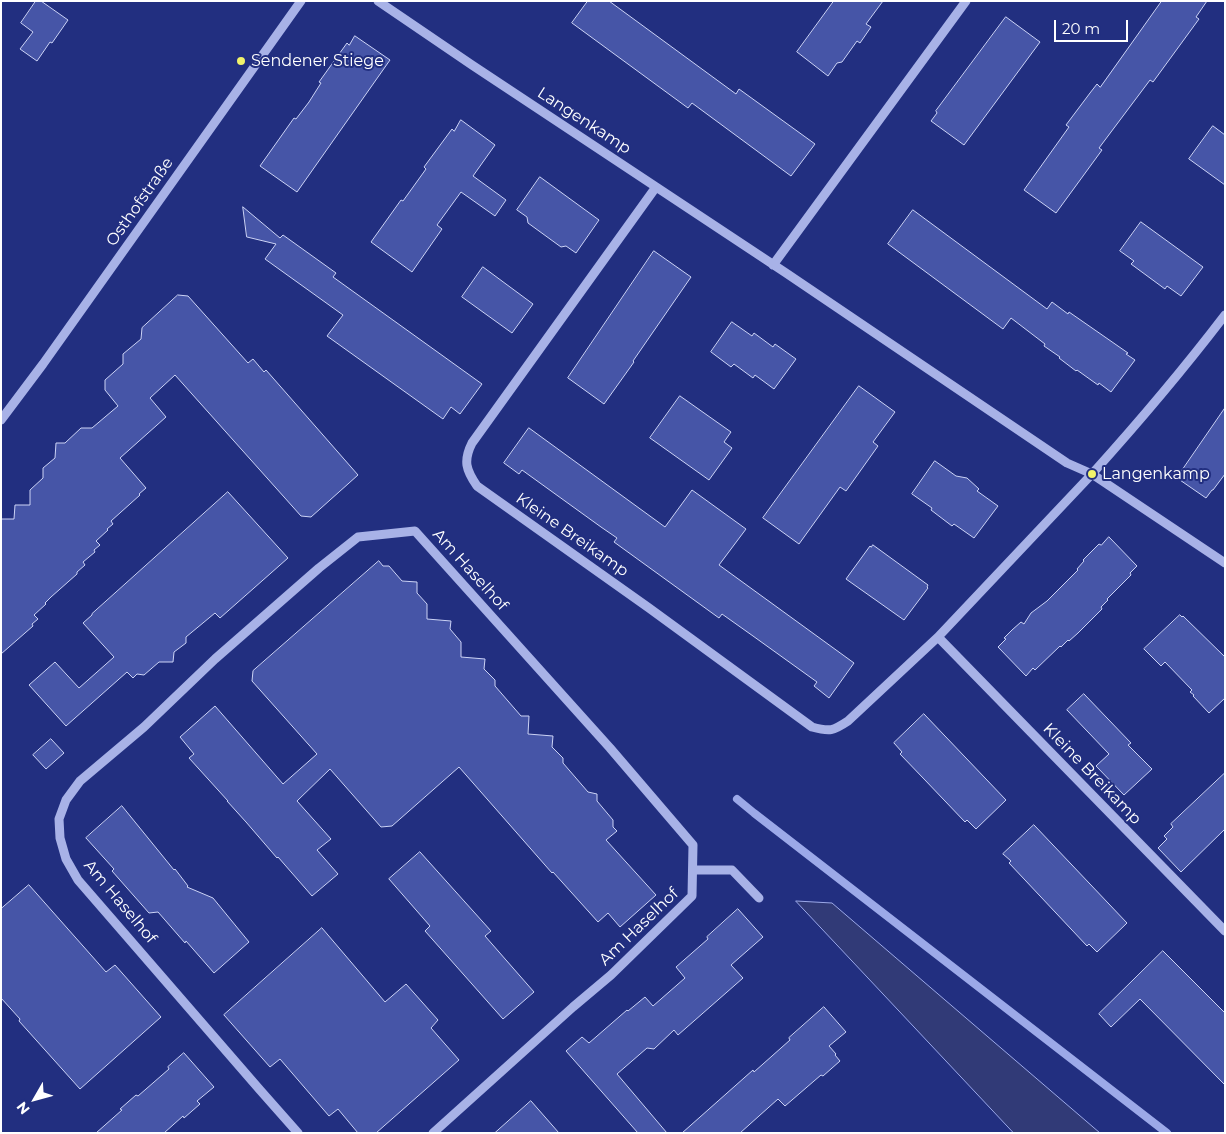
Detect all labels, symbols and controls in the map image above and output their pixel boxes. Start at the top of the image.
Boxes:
scale bar [1056,10,1130,42]
text: 20 m [1062,19,1100,38]
place label: Sendener Stiege [251,51,384,71]
marker: Sendener Stiege [235,55,247,67]
street label: Langenkamp [534,84,634,158]
street label: Osthofstraße [102,154,178,250]
place label: Langenkamp [1102,464,1210,484]
marker: Langenkamp [1086,468,1098,480]
street label: Kleine Breikamp [512,489,632,581]
street label: Am Haselhof [428,525,512,615]
street label: Kleine Breikamp [1039,719,1145,829]
street label: Am Haselhof [79,856,161,948]
street label: Am Haselhof [595,884,683,970]
north arrow [10,1074,60,1124]
text: N [13,1098,34,1118]

